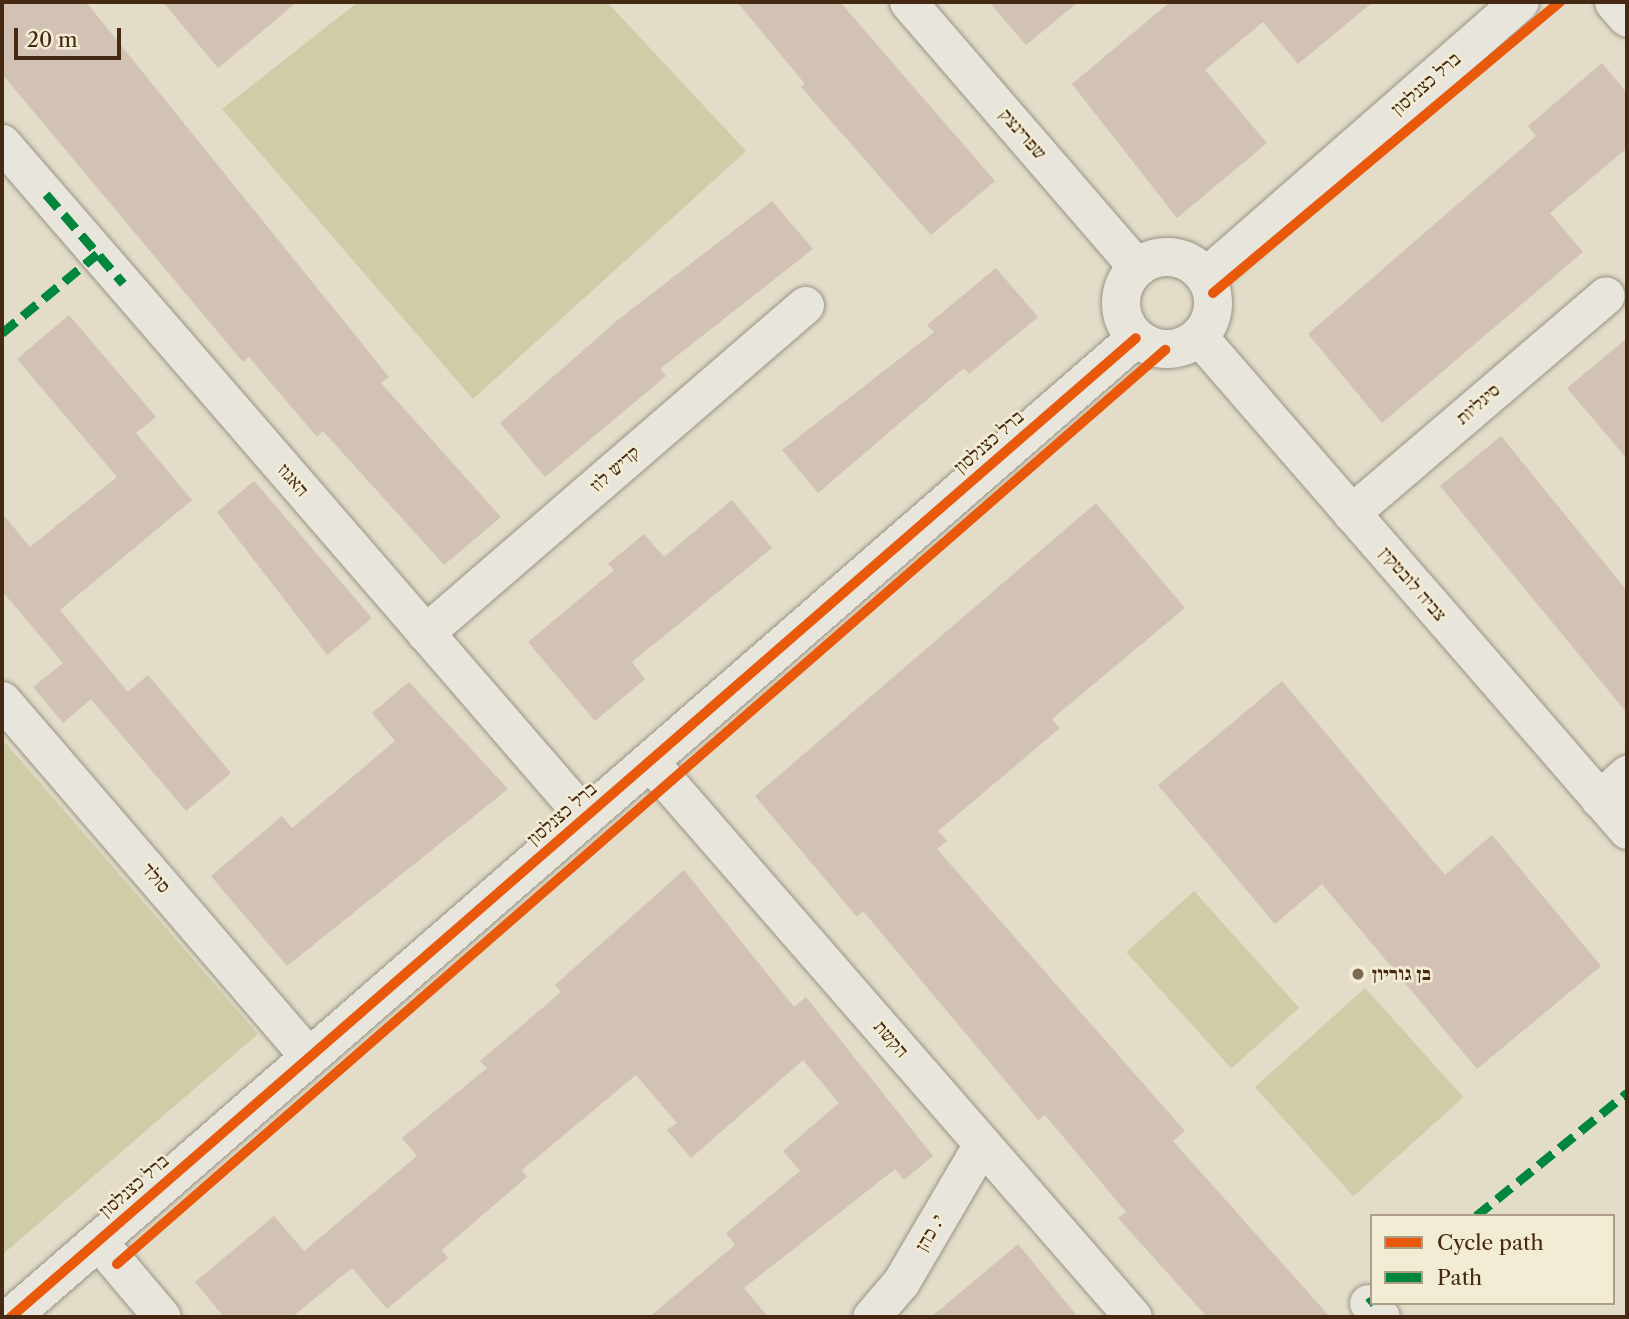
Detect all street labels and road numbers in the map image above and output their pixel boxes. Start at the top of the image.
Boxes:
street label: ברל כצנלסון [1387,48,1465,120]
street label: שפרינצק [995,104,1051,164]
street label: סיגליות [1451,379,1505,429]
street label: ברל כצנלסון [950,406,1028,478]
street label: קדיש לוז [585,441,645,497]
street label: האגוז [272,459,314,501]
street label: צביה לובטקין [1374,542,1452,626]
street label: ברל כצנלסון [523,778,601,850]
street label: סולד [137,858,175,898]
street label: הקשת [869,1016,913,1062]
street label: ברל כצנלסון [95,1150,173,1222]
street label: י. כהן [910,1211,950,1255]

